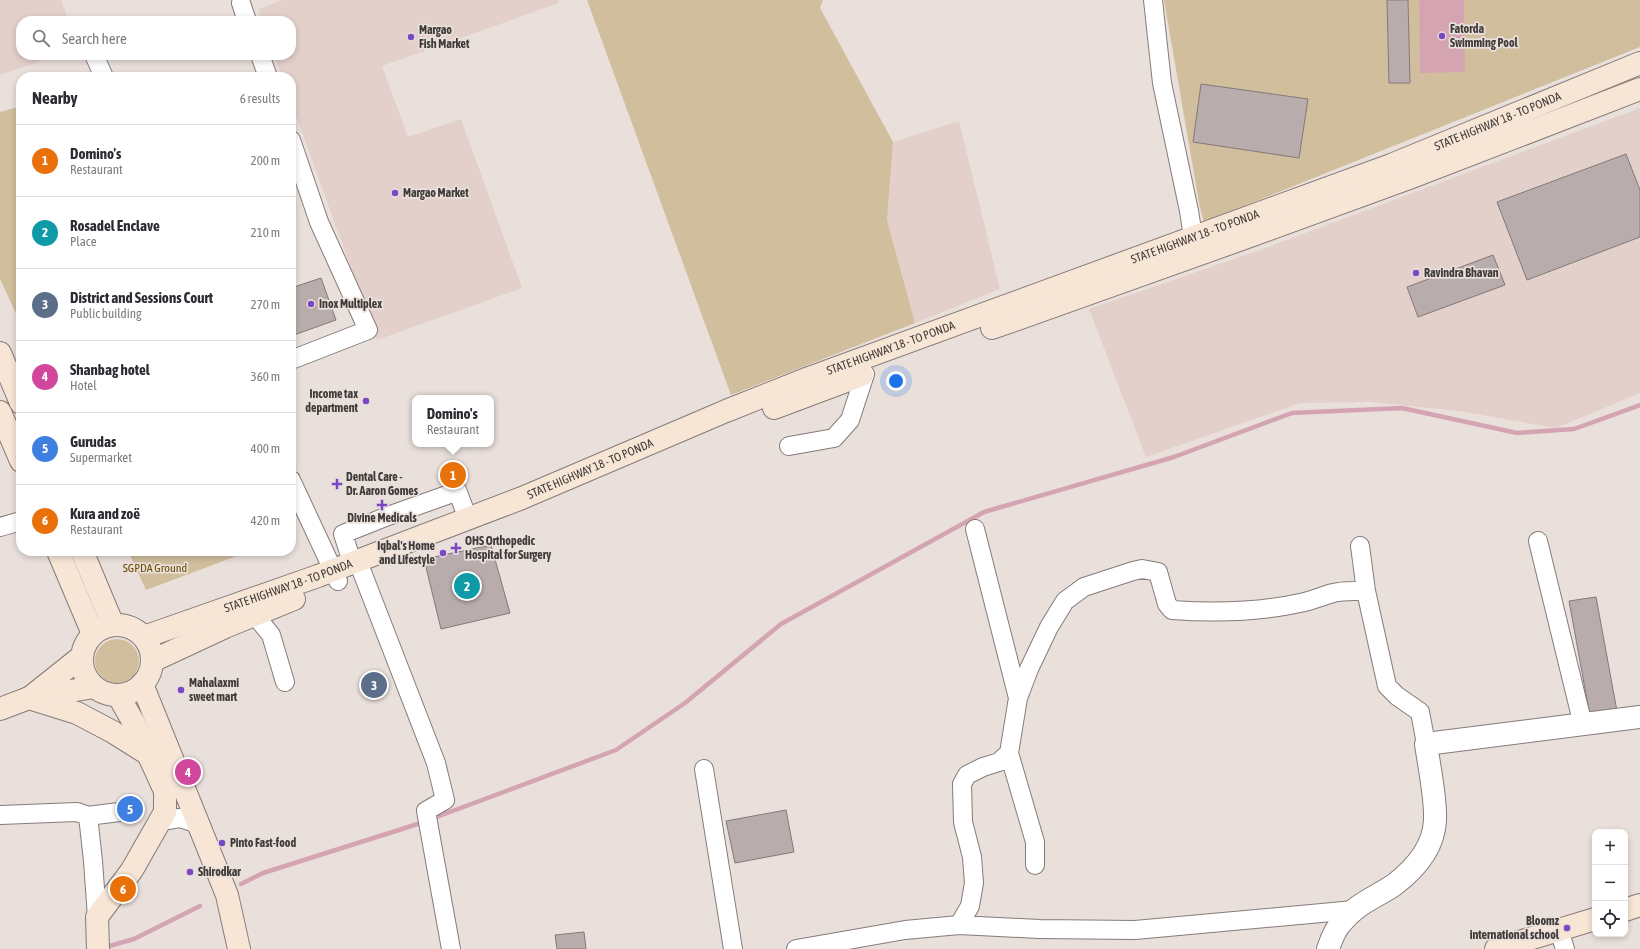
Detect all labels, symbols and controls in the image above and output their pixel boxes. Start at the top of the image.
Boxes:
search box [16,16,296,60]
place label: Fatorda Swimming Pool [1450,22,1519,50]
place label: Margao Fish Market [419,23,470,51]
icon: search [30,27,52,49]
text: Search here [62,30,127,47]
marker: Fatorda Swimming Pool [1437,31,1447,41]
marker: Margao Fish Market [406,32,416,42]
text: Nearby [32,88,78,108]
street label: STATE HIGHWAY 18 - TO PONDA [1432,89,1563,153]
text: 6 results [240,91,280,106]
text: Domino's [70,145,121,162]
text: 1 [42,153,48,168]
text: 200 m [251,153,280,168]
text: Restaurant [70,162,123,177]
place label: Margao Market [403,186,469,200]
marker: Margao Market [390,188,400,198]
street label: STATE HIGHWAY 18 - TO PONDA [1129,207,1261,267]
text: Rosadel Enclave [70,217,160,234]
text: 2 [42,225,48,240]
text: 210 m [251,225,280,240]
text: Place [70,234,97,249]
place label: Ravindra Bhavan [1424,266,1499,280]
marker: Ravindra Bhavan [1411,268,1421,278]
text: District and Sessions Court [70,289,213,306]
text: 3 [42,297,48,312]
text: 270 m [251,297,280,312]
place label: Inox Multiplex [319,297,382,311]
marker: Inox Multiplex [306,299,316,309]
text: Public building [70,306,142,321]
street label: STATE HIGHWAY 18 - TO PONDA [825,318,957,378]
text: Shanbag hotel [70,361,150,378]
text: 4 [42,369,48,384]
text: 360 m [251,369,280,384]
your location [886,371,906,391]
text: Hotel [70,378,97,393]
place label: Income tax department [305,387,359,415]
popup [412,395,494,447]
marker: Income tax department [361,396,371,406]
text: Domino's [427,405,478,422]
text: Restaurant [427,422,479,437]
text: Gurudas [70,433,116,450]
street label: STATE HIGHWAY 18 - TO PONDA [525,436,655,502]
text: 5 [42,441,48,456]
text: 400 m [251,441,280,456]
text: Supermarket [70,450,132,465]
pin: 1 [440,460,466,490]
place label: Dental Care - Dr. Aaron Gomes [346,470,419,498]
marker: Dental Care - Dr. Aaron Gomes [331,478,343,490]
marker: Divine Medicals [377,500,387,510]
text: Kura and zoë [70,505,140,522]
place label: Divine Medicals [347,511,417,525]
text: 6 [42,513,48,528]
text: 420 m [251,513,280,528]
text: Restaurant [70,522,123,537]
place label: OHS Orthopedic Hospital for Surgery [465,534,551,562]
place label: Iqbal's Home and Lifestyle [377,539,436,567]
marker: OHS Orthopedic Hospital for Surgery [450,542,462,554]
marker: Iqbal's Home and Lifestyle [438,548,448,558]
street label: STATE HIGHWAY 18 - TO PONDA [222,556,355,615]
park label: SGPDA Ground [123,561,187,575]
pin: 2 [454,571,480,601]
pin: 3 [361,670,387,700]
place label: Mahalaxmi sweet mart [189,676,239,704]
marker: Mahalaxmi sweet mart [176,685,186,695]
pin: 4 [175,757,201,787]
pin: 5 [117,794,143,824]
map controls [1592,829,1628,937]
button: + [1592,829,1628,865]
place label: Pinto Fast-food [230,836,296,850]
marker: Pinto Fast-food [217,838,227,848]
place label: Shirodkar [198,865,241,879]
button: − [1592,865,1628,901]
marker: Shirodkar [185,867,195,877]
pin: 6 [110,874,136,904]
button: locate [1592,901,1628,937]
place label: Bloomz international school [1470,914,1560,942]
marker: Bloomz international school [1562,923,1572,933]

